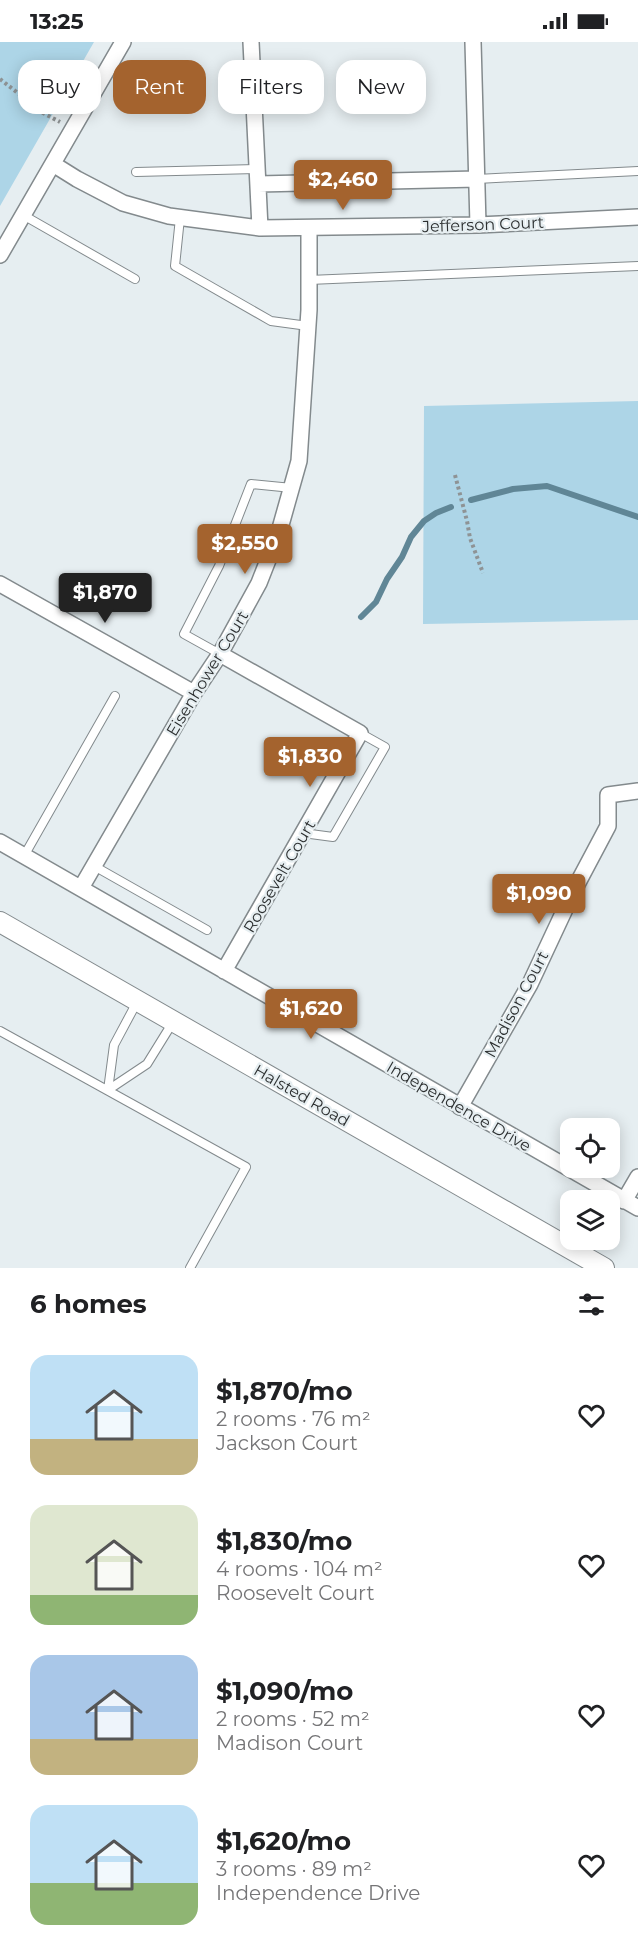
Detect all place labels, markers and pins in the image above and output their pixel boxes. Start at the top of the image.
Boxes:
pin: $2,460 [294,160,392,211]
pin: $2,550 [196,524,294,575]
pin: $1,870 [56,573,154,624]
pin: $1,830 [261,737,359,788]
pin: $1,090 [490,874,588,925]
pin: $1,620 [262,989,360,1040]

